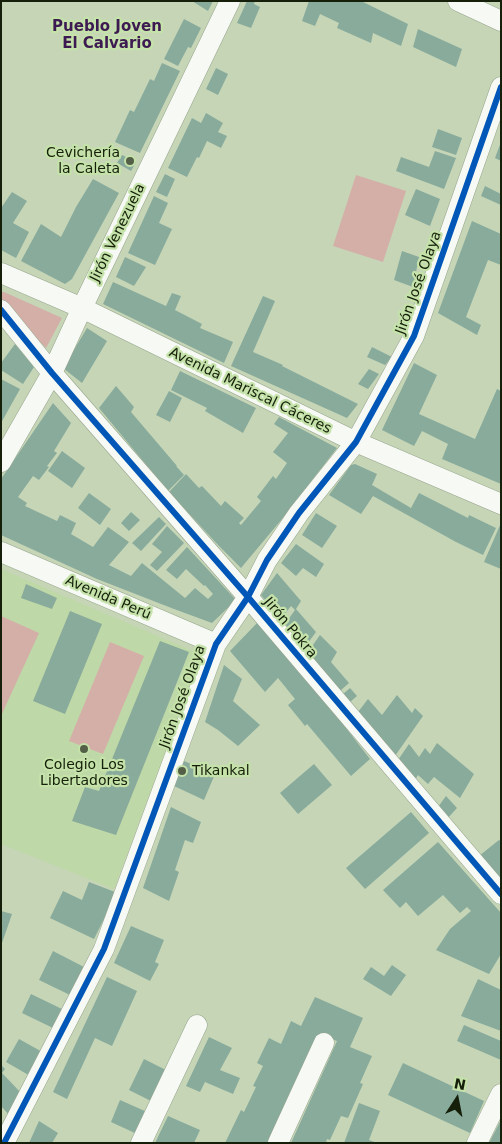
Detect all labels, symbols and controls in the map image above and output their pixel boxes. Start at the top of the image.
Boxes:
district label: Pueblo Joven El Calvario [52,18,162,53]
place label: Cevichería la Caleta [46,145,120,178]
marker: Cevichería la Caleta [124,155,136,167]
street label: Jirón Venezuela [87,181,149,285]
street label: Jirón José Olaya [393,229,445,337]
street label: Avenida Mariscal Cáceres [166,344,334,438]
street label: Avenida Perú [63,572,153,624]
street label: Jirón Pokra [260,594,320,662]
street label: Jirón José Olaya [157,643,209,751]
marker: Colegio Los Libertadores [78,743,90,755]
place label: Colegio Los Libertadores [40,757,128,790]
place label: Tikankal [192,763,250,779]
marker: Tikankal [176,765,188,777]
north arrow [432,1074,482,1124]
text: N [453,1075,467,1093]

